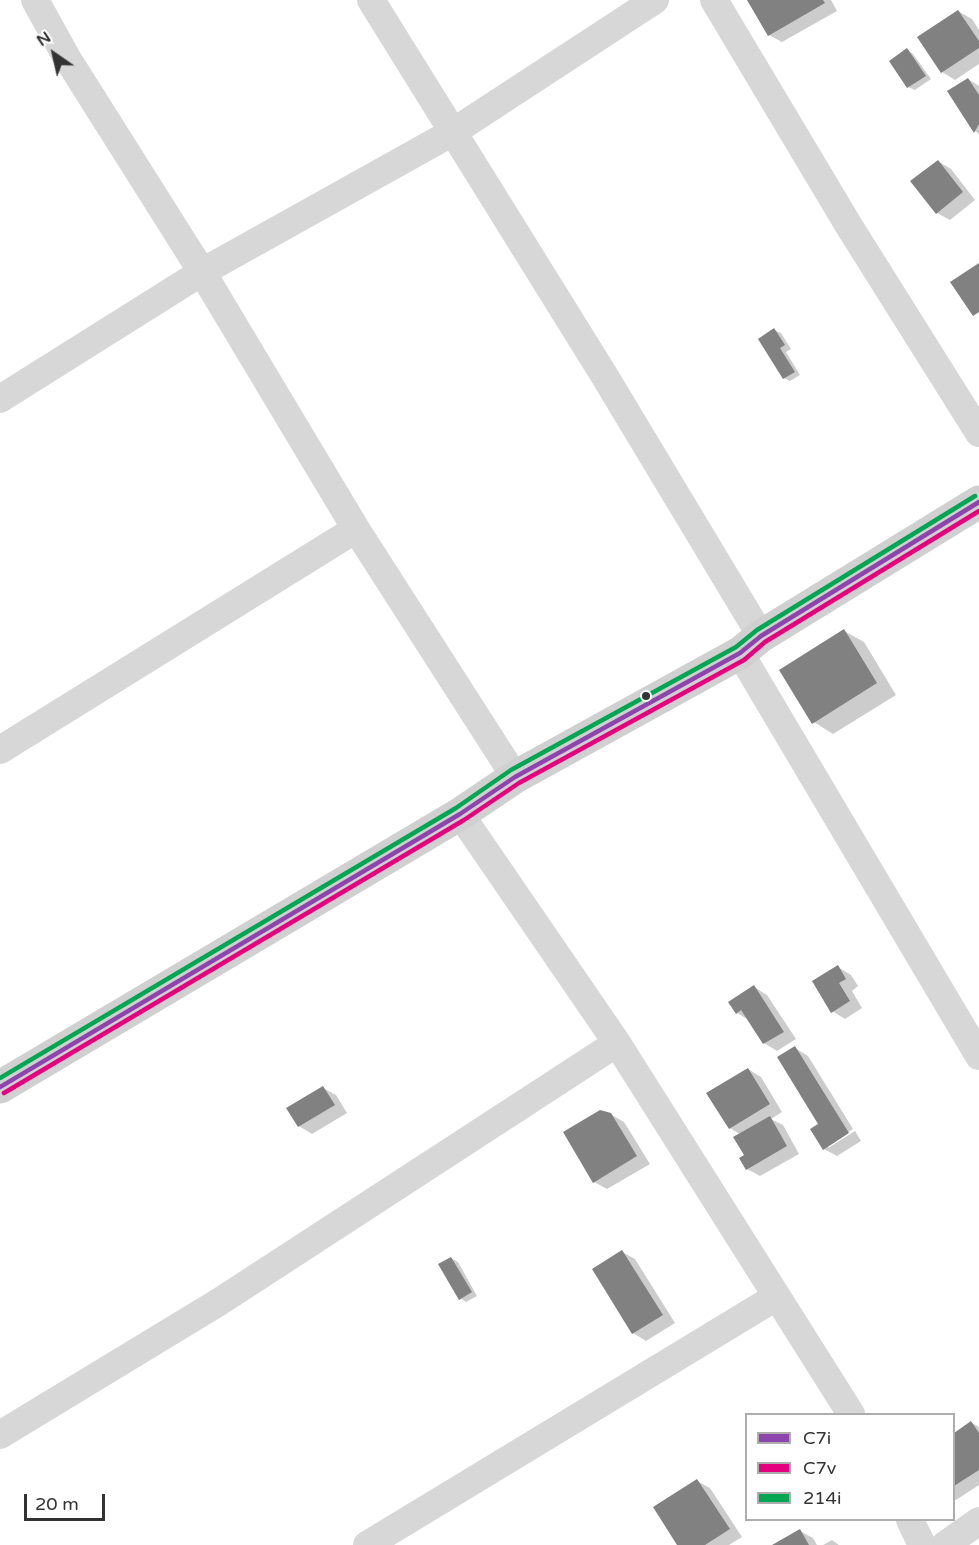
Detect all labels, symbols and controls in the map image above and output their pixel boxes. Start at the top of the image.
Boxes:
north arrow [24,24,84,84]
text: N [33,27,55,51]
unlabelled marker [640,690,652,702]
legend [745,1413,955,1521]
text: C7i [803,1427,831,1449]
text: C7v [803,1457,836,1479]
scale bar [27,1482,108,1520]
text: 214i [803,1487,841,1509]
text: 20 m [35,1493,79,1515]

